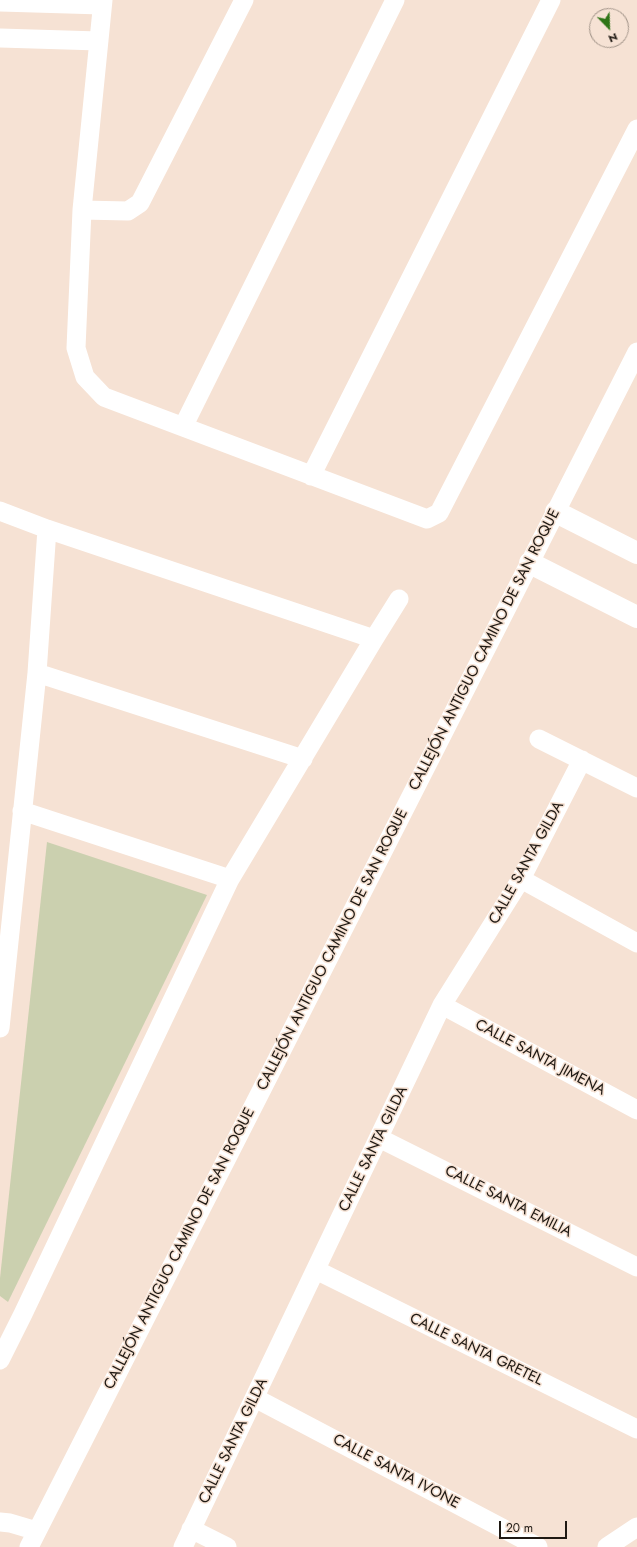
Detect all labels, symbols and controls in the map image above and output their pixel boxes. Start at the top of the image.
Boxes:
north arrow [589,8,629,48]
text: N [606,29,620,47]
street label: CALLEJÓN ANTIGUO CAMINO DE SAN ROQUE [406,506,564,794]
street label: CALLE SANTA GILDA [486,798,568,928]
street label: CALLEJÓN ANTIGUO CAMINO DE SAN ROQUE [254,806,412,1094]
street label: CALLE SANTA JIMENA [472,1016,608,1100]
street label: CALLE SANTA GILDA [336,1083,412,1215]
street label: CALLEJÓN ANTIGUO CAMINO DE SAN ROQUE [101,1105,259,1393]
street label: CALLE SANTA EMILIA [441,1162,575,1242]
street label: CALLE SANTA GRETEL [406,1310,546,1390]
street label: CALLE SANTA GILDA [196,1375,272,1507]
street label: CALLE SANTA IVONE [330,1431,462,1513]
scale bar [501,1513,569,1539]
text: 20 m [506,1519,533,1537]

